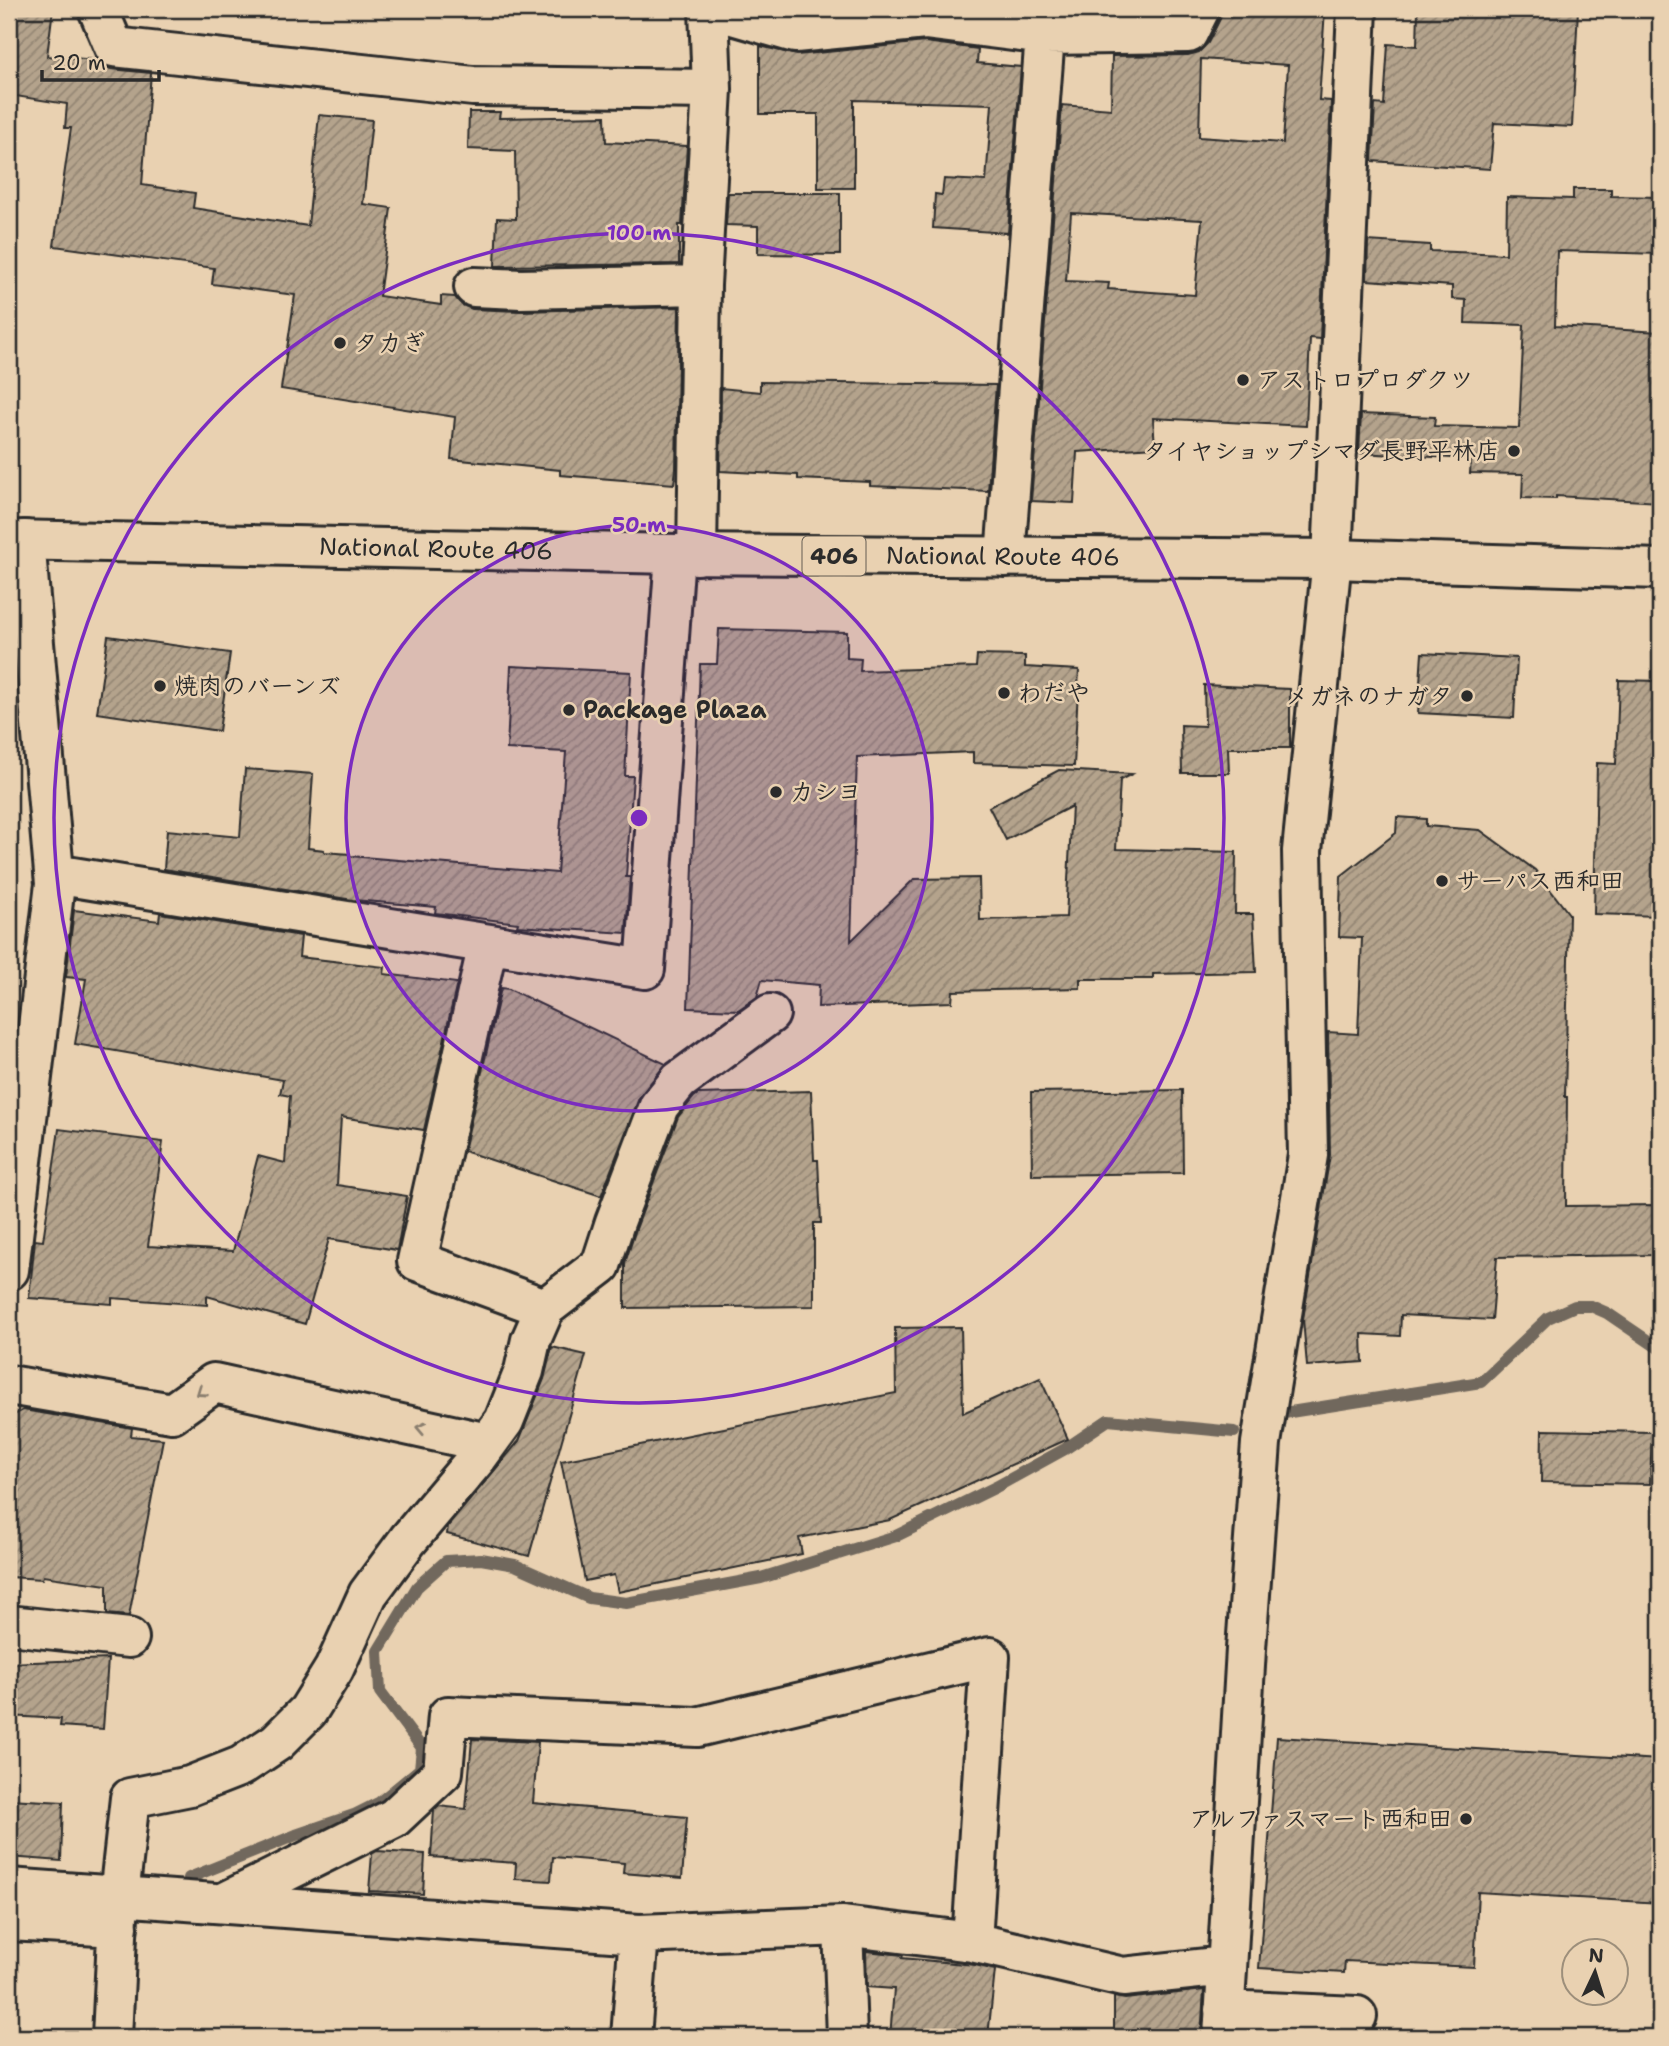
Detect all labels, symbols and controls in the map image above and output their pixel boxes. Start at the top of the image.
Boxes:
scale bar [42,38,159,82]
text: 20 m [52,49,106,77]
text: 100 m [607,219,671,247]
place label: タカぎ [354,327,426,359]
marker: タカぎ [332,335,348,351]
place label: アストロプロダクツ [1257,364,1473,396]
marker: アストロプロダクツ [1235,372,1251,388]
place label: タイヤショップシマダ長野平林店 [1143,435,1500,467]
marker: タイヤショップシマダ長野平林店 [1506,443,1522,459]
text: 50 m [612,511,666,539]
street label: National Route 406 [319,531,553,567]
road number: 406 [802,536,866,576]
street label: National Route 406 [886,540,1120,573]
place label: 焼肉のバーンズ [174,670,341,702]
place label: わだや [1018,677,1090,709]
marker: 焼肉のバーンズ [152,678,168,694]
place label: メガネのナガタ [1285,680,1453,712]
marker: わだや [996,685,1012,701]
marker: メガネのナガタ [1459,688,1475,704]
place label: Package Plaza [583,694,767,726]
marker: Package Plaza [561,702,577,718]
place label: カシヨ [790,776,862,808]
marker: カシヨ [768,784,784,800]
centre of rings [627,806,651,830]
place label: サーパス西和田 [1456,865,1624,897]
marker: サーパス西和田 [1434,873,1450,889]
one-way arrow [196,1384,209,1396]
one-way arrow [415,1421,427,1436]
place label: アルファスマート西和田 [1189,1803,1452,1835]
marker: アルファスマート西和田 [1458,1811,1474,1827]
north arrow [1560,1938,1630,2008]
text: N [1588,1943,1605,1969]

